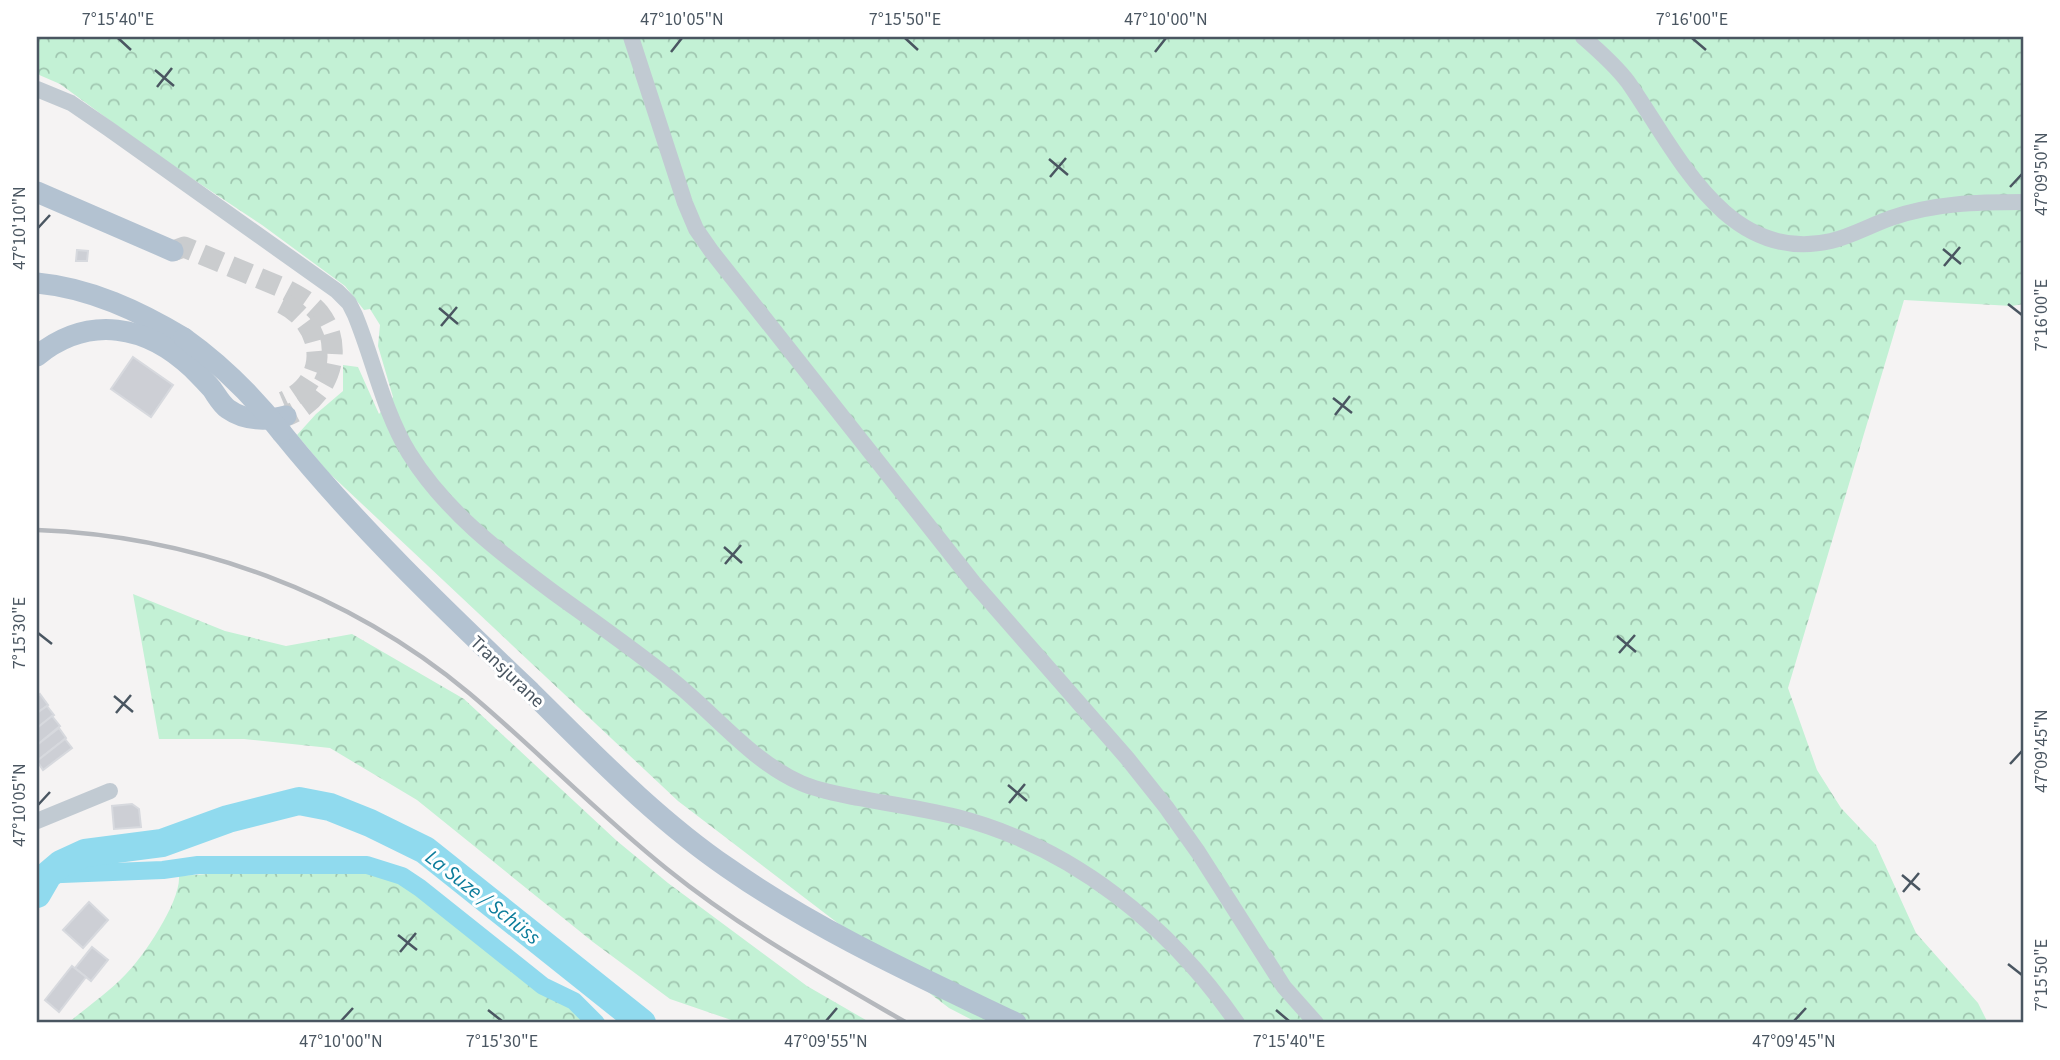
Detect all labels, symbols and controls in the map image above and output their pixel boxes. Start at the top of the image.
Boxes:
text: 7°15'40"E [82,7,154,32]
text: 47°10'05"N [640,7,724,32]
text: 7°15'50"E [869,7,941,32]
text: 47°10'00"N [1124,7,1208,32]
text: 7°16'00"E [1656,7,1728,32]
text: 47°09'50"N [2029,132,2054,216]
text: 47°10'10"N [7,186,32,270]
text: 7°16'00"E [2029,279,2054,351]
text: 7°15'30"E [7,597,32,669]
street label: Transjurane [464,630,550,714]
text: 47°09'45"N [2029,709,2054,793]
text: 47°10'05"N [7,763,32,847]
water label: La Suze / Schüss [419,842,547,952]
text: 7°15'50"E [2029,939,2054,1011]
text: 47°10'00"N [299,1029,383,1054]
text: 7°15'30"E [466,1029,538,1054]
text: 47°09'55"N [784,1029,868,1054]
text: 7°15'40"E [1253,1029,1325,1054]
text: 47°09'45"N [1752,1029,1836,1054]

